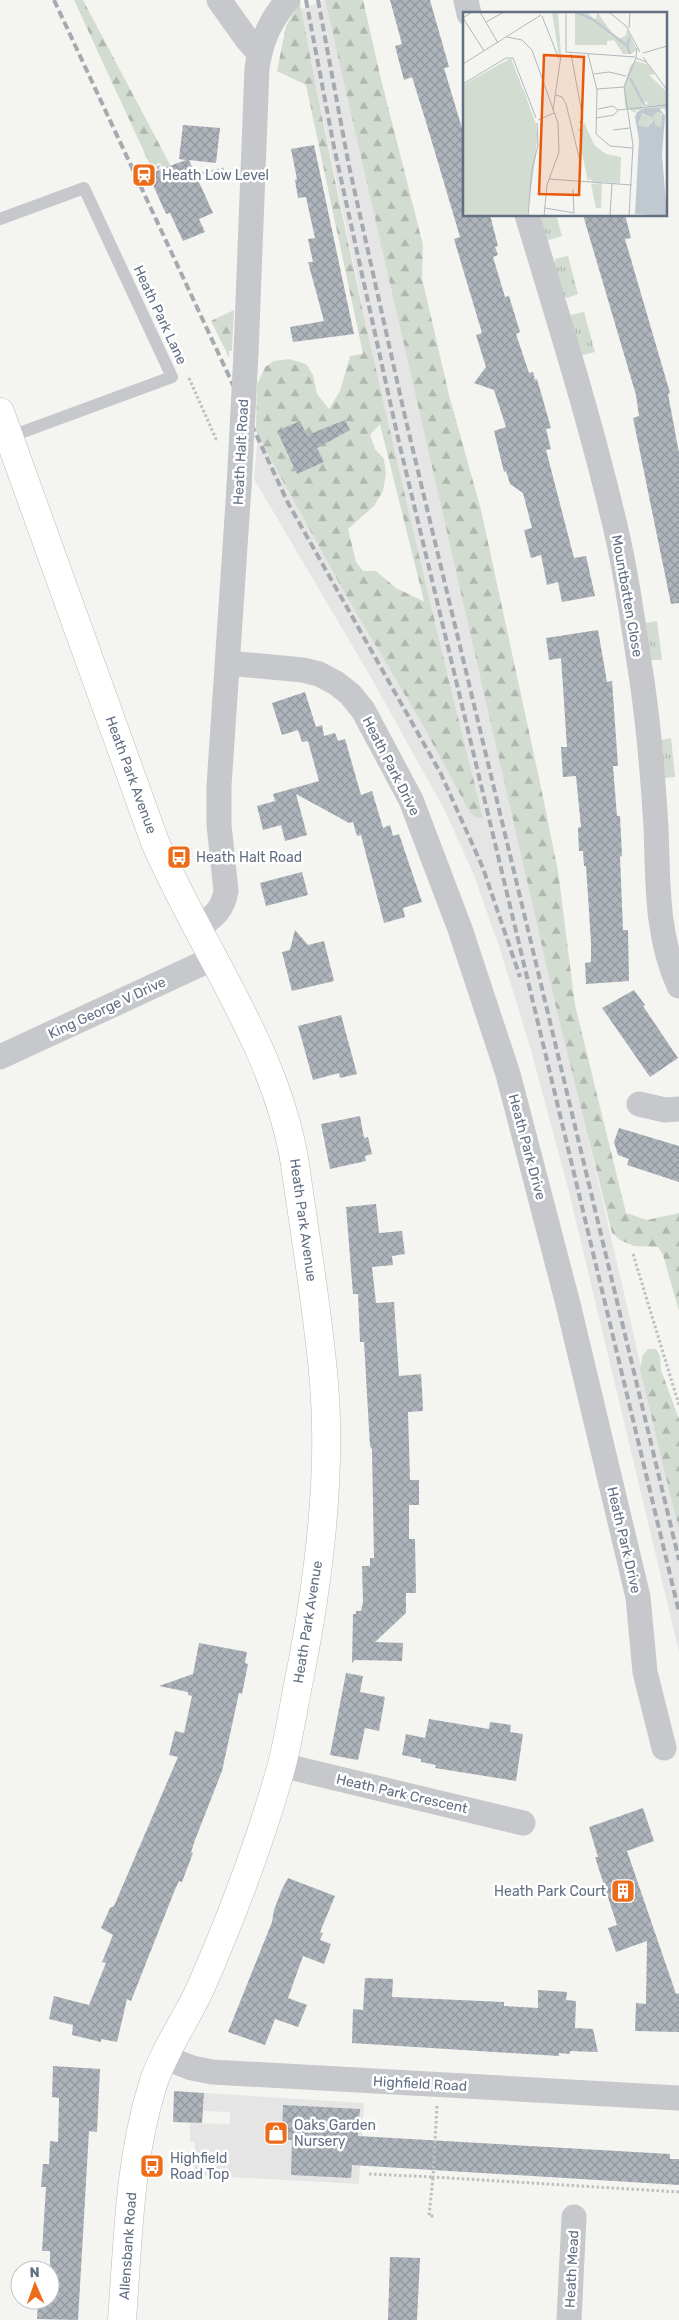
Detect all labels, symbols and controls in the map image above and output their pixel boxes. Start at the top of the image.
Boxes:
inset map [463,12,666,216]
station icon: Heath Low Level [131,162,157,188]
place label: Heath Low Level [162,167,269,184]
street label: Heath Park Lane [130,263,190,367]
street label: Heath Halt Road [230,399,252,505]
street label: Mountbatten Close [608,534,646,659]
street label: Heath Park Avenue [102,714,160,836]
street label: Heath Park Drive [359,714,423,819]
bus stop icon: Heath Halt Road [166,844,192,870]
place label: Heath Halt Road [196,849,302,866]
street label: King George V Drive [45,973,169,1043]
street label: Heath Park Drive [505,1092,549,1202]
street label: Heath Park Avenue [286,1157,320,1283]
street label: Heath Park Drive [603,1485,645,1595]
street label: Heath Park Avenue [290,1559,326,1685]
street label: Heath Park Crescent [335,1771,470,1817]
building icon: Heath Park Court [610,1878,636,1904]
place label: Heath Park Court [494,1883,607,1900]
street label: Highfield Road [373,2073,467,2095]
place label: Oaks Garden Nursery [294,2117,376,2150]
shop icon: Oaks Garden Nursery [263,2120,289,2146]
place label: Highfield Road Top [170,2150,229,2183]
bus stop icon: Highfield Road Top [139,2153,165,2179]
street label: Allensbank Road [116,2192,140,2300]
street label: Heath Mead [561,2230,583,2308]
north arrow [10,2260,60,2310]
text: N [29,2264,40,2281]

